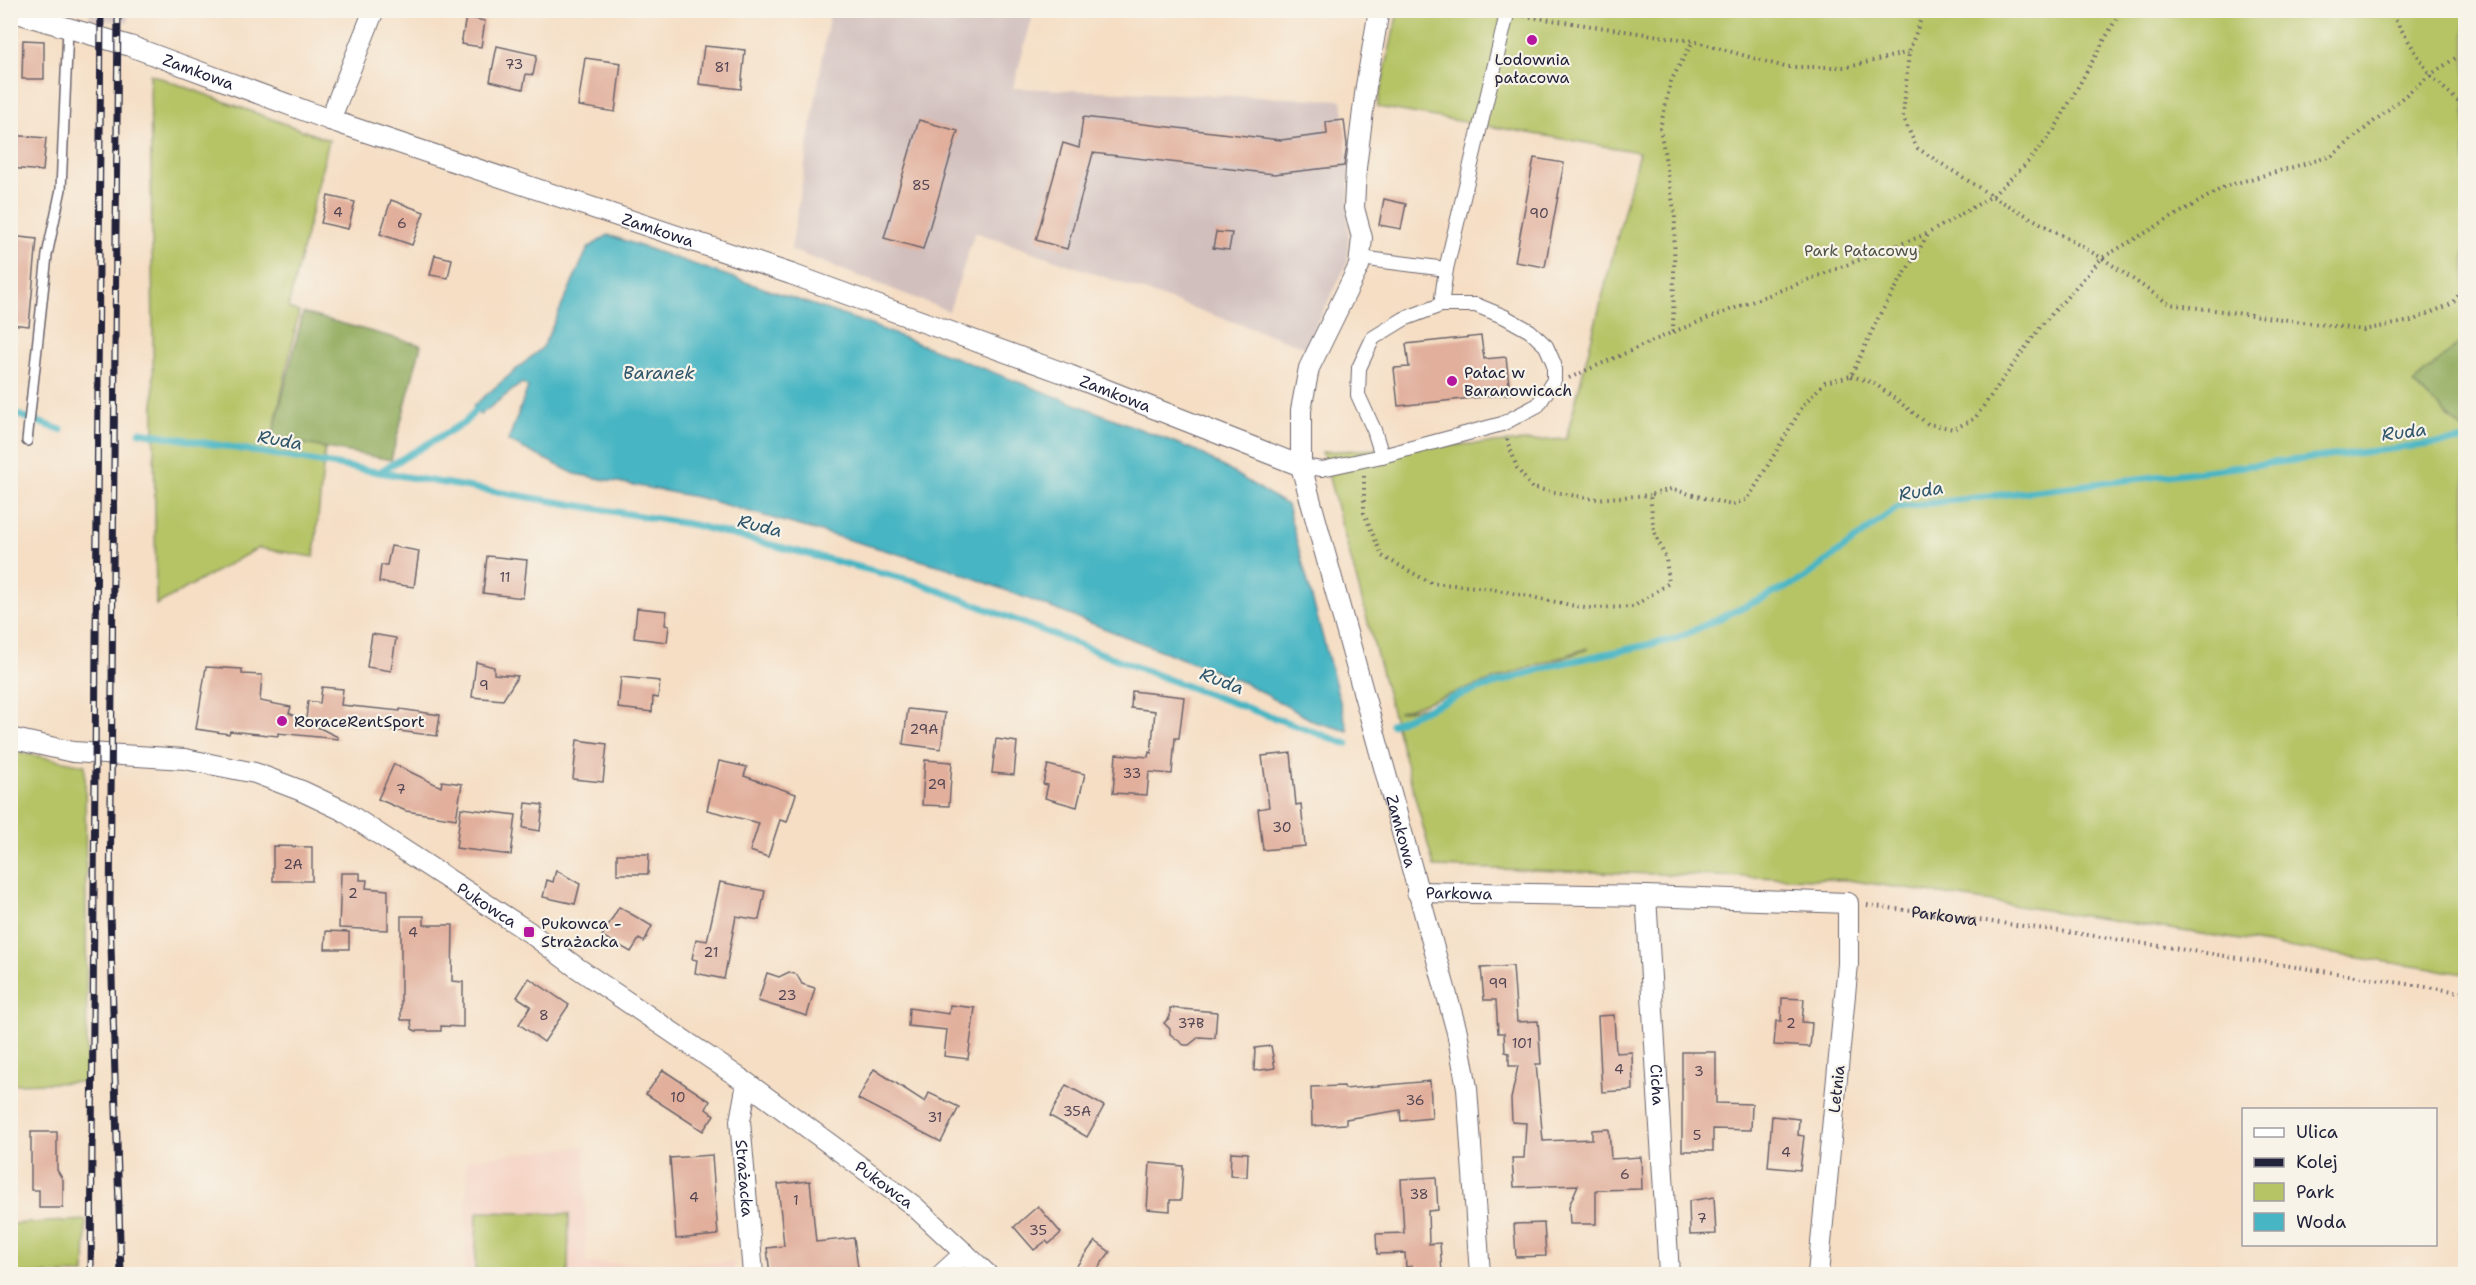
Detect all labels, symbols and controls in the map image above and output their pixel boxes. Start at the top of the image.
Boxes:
marker: Lodownia pałacowa [1525,33,1539,47]
street label: Zamkowa [160,49,237,95]
place label: Lodownia pałacowa [1494,49,1570,88]
house number: 73 [505,55,523,73]
house number: 81 [714,58,730,76]
house number: 85 [912,176,930,194]
house number: 4 [333,203,343,221]
house number: 90 [1529,204,1549,222]
street label: Zamkowa [619,208,697,252]
house number: 6 [397,214,407,232]
park label: Park Pałacowy [1804,240,1918,261]
water label: Baranek [623,361,696,385]
place label: Pałac w Baranowicach [1464,362,1572,401]
street label: Zamkowa [1077,370,1154,417]
marker: Pałac w Baranowicach [1445,374,1459,388]
water label: Ruda [2380,417,2428,447]
water label: Ruda [256,424,304,456]
water label: Ruda [1897,475,1945,507]
water label: Ruda [735,509,785,543]
house number: 11 [499,568,511,586]
water label: Ruda [1197,662,1247,700]
house number: 9 [479,676,489,694]
place label: RoraceRentSport [294,711,425,732]
marker: RoraceRentSport [275,714,289,728]
house number: 29A [909,720,939,738]
house number: 33 [1123,764,1141,782]
house number: 29 [928,775,946,793]
house number: 7 [396,780,406,798]
street label: Zamkowa [1381,792,1421,870]
house number: 30 [1272,818,1292,836]
house number: 2A [283,855,303,873]
street label: Pukowca [453,878,521,932]
street label: Parkowa [1425,882,1493,904]
house number: 2 [348,884,358,902]
street label: Parkowa [1910,901,1979,931]
place label: Pukowca - Strażacka [541,913,622,952]
house number: 4 [408,923,418,941]
marker: Pukowca - Strażacka [522,925,536,939]
house number: 21 [704,943,718,961]
house number: 99 [1488,974,1508,992]
house number: 23 [778,986,796,1004]
house number: 8 [539,1006,549,1024]
house number: 37B [1178,1014,1204,1032]
house number: 2 [1786,1014,1796,1032]
house number: 101 [1512,1034,1532,1052]
house number: 4 [1614,1060,1624,1078]
house number: 3 [1694,1062,1704,1080]
street label: Cicha [1645,1063,1669,1106]
street label: Letnia [1824,1064,1849,1114]
house number: 10 [670,1088,686,1106]
house number: 36 [1405,1091,1425,1109]
house number: 35A [1063,1102,1091,1120]
house number: 31 [928,1108,942,1126]
legend [2242,1108,2437,1246]
text: Ulica [2296,1120,2338,1144]
house number: 5 [1693,1126,1701,1144]
street label: Strażacka [731,1139,758,1218]
house number: 4 [1781,1143,1791,1161]
text: Kolej [2296,1150,2338,1174]
street label: Pukowca [851,1156,918,1213]
house number: 6 [1620,1165,1630,1183]
text: Park [2296,1180,2335,1204]
house number: 38 [1409,1185,1429,1203]
house number: 4 [689,1188,699,1206]
house number: 1 [793,1191,799,1209]
house number: 7 [1697,1209,1707,1227]
text: Woda [2296,1210,2346,1234]
house number: 35 [1029,1221,1047,1239]

